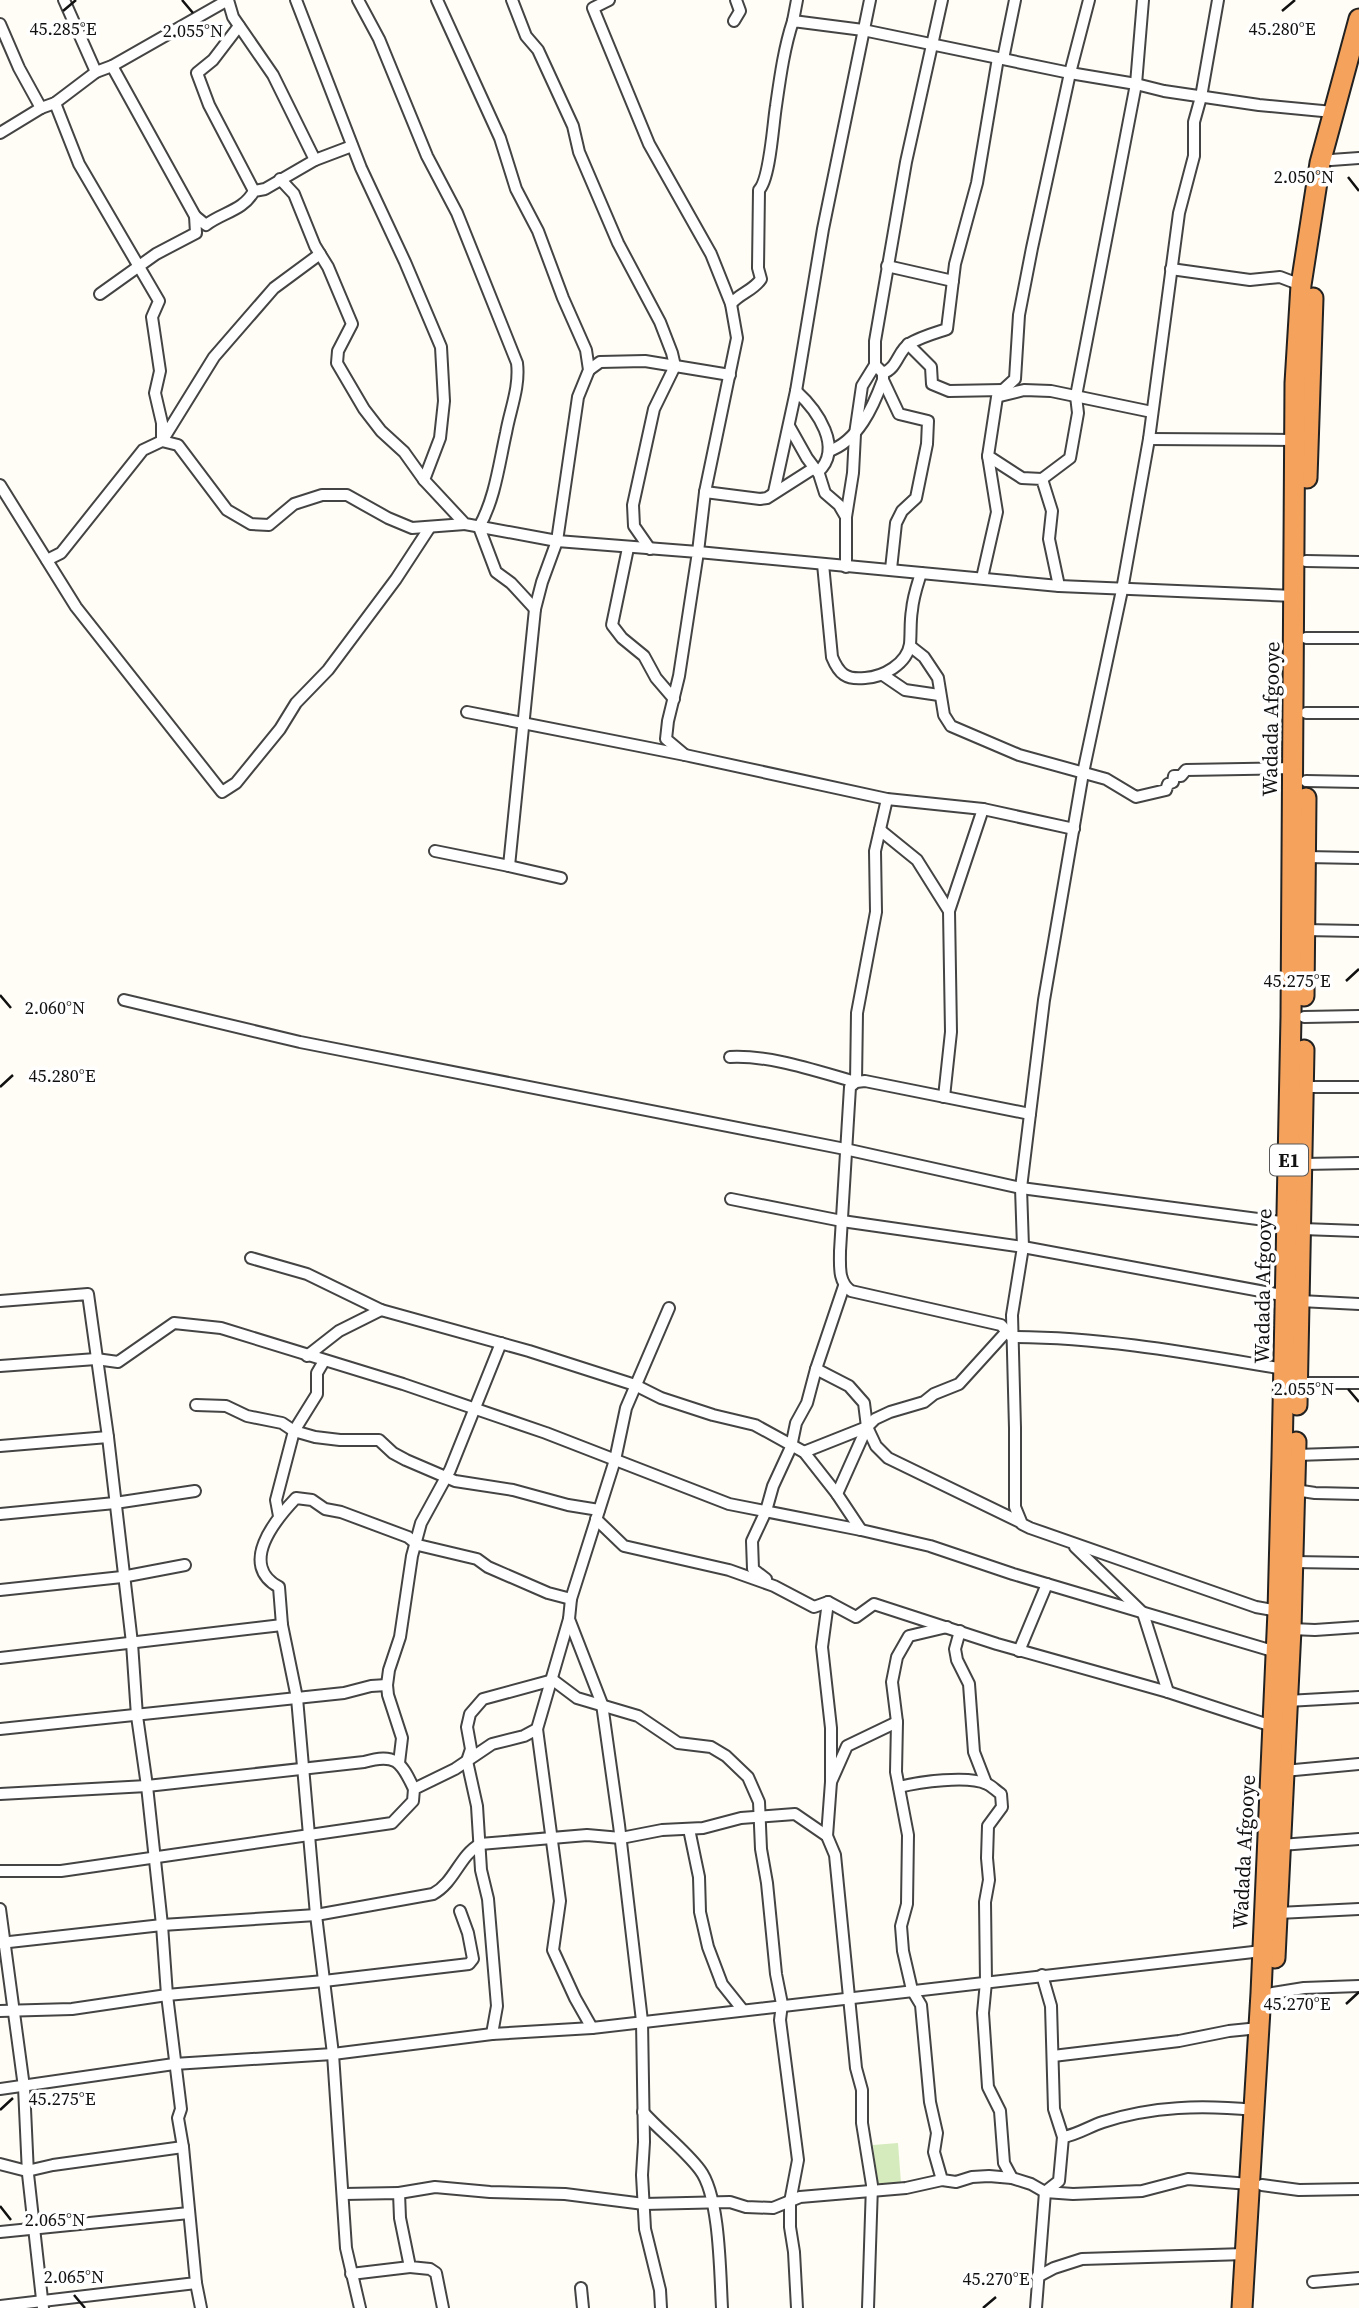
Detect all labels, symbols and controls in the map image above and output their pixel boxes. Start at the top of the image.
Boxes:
text: 45.285°E [29,16,97,41]
text: 45.280°E [1248,16,1316,41]
text: 2.055°N [163,18,223,43]
text: 2.050°N [1274,164,1334,189]
street label: Wadada Afgooye [1255,641,1286,797]
text: 45.275°E [1263,968,1331,993]
text: 2.060°N [25,995,85,1020]
text: 45.280°E [28,1063,96,1088]
road number: E1 [1270,1144,1308,1176]
street label: Wadada Afgooye [1247,1208,1278,1364]
text: 2.055°N [1274,1376,1334,1401]
street label: Wadada Afgooye [1225,1774,1262,1930]
text: 45.270°E [1263,1991,1331,2016]
text: 45.275°E [28,2086,96,2111]
text: 2.065°N [25,2207,85,2232]
text: 2.065°N [44,2264,104,2289]
text: 45.270°E [962,2266,1030,2291]

